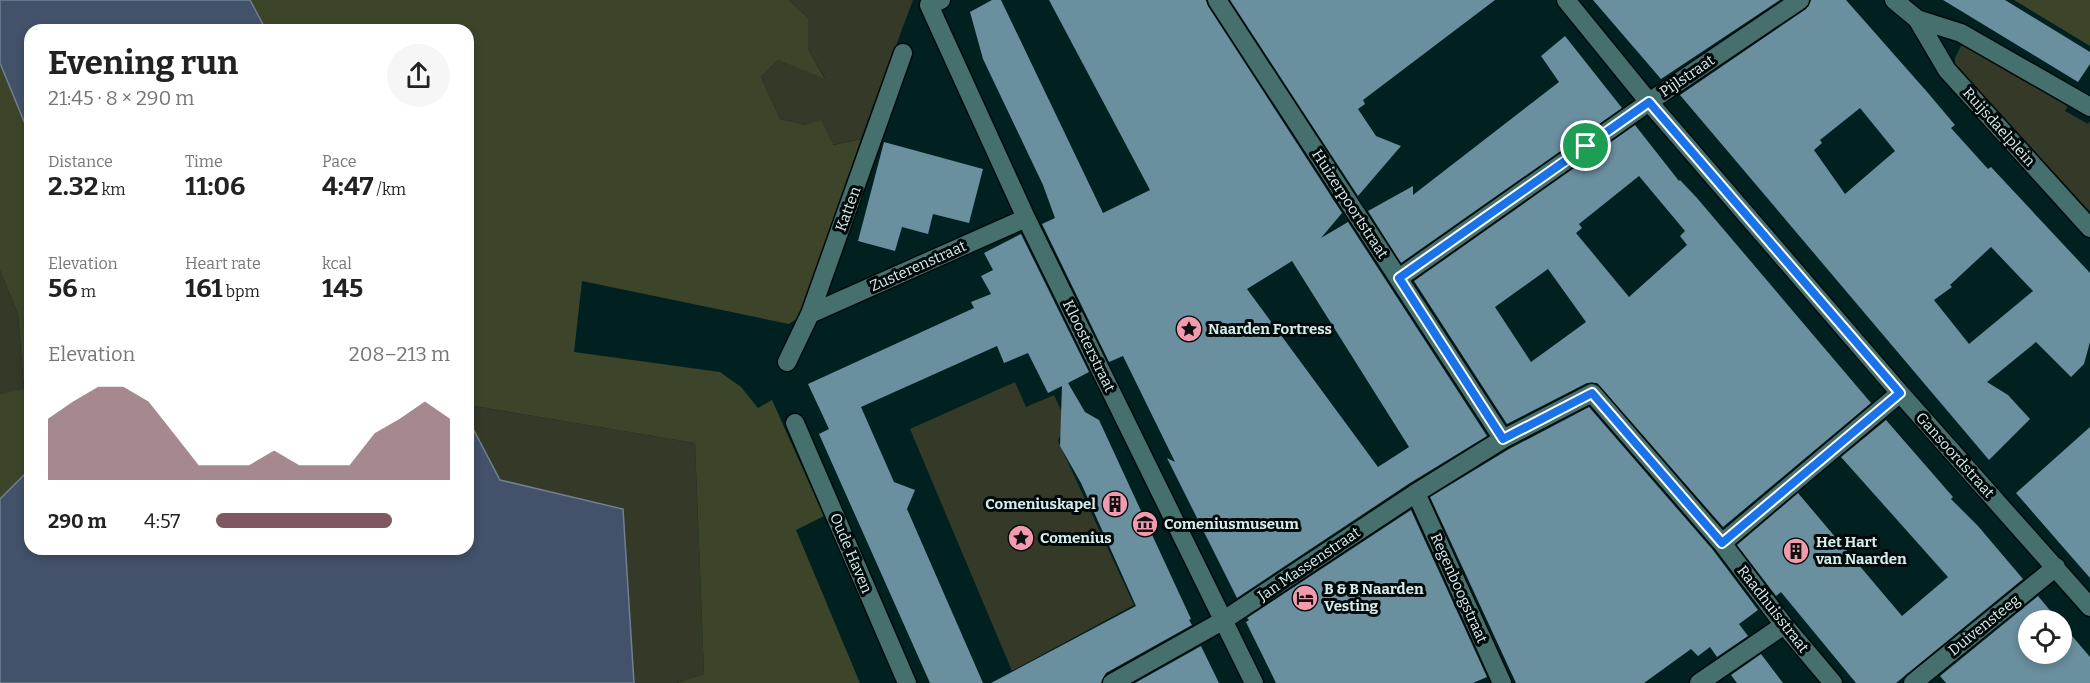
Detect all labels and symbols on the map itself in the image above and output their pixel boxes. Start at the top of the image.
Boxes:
street label: Pijlstraat [1656,51,1718,101]
street label: Ruijsdaelplein [1959,84,2039,170]
pin [1560,120,1611,171]
street label: Huizerpoortstraat [1308,146,1392,262]
street label: Katten [832,184,865,234]
street label: Zusterenstraat [867,237,969,295]
street label: Kloosterstraat [1059,297,1119,395]
place icon: Naarden Fortress [1174,314,1204,344]
place label: Naarden Fortress [1208,320,1332,338]
street label: Gansoordstraat [1912,409,1998,502]
building icon: Comeniuskapel [1100,489,1130,519]
place label: Comeniuskapel [985,495,1096,513]
museum icon: Comeniusmuseum [1130,509,1160,539]
street label: Oude Haven [826,510,876,596]
place label: Comeniusmuseum [1164,515,1300,533]
place icon: Comenius [1006,523,1036,553]
street label: Jan Massenstraat [1254,523,1364,605]
place label: Comenius [1040,529,1112,547]
street label: Regenboogstraat [1427,530,1492,646]
place label: Het Hart van Naarden [1815,533,1907,568]
building icon: Het Hart van Naarden [1781,536,1811,566]
street label: Raadhuisstraat [1733,562,1813,657]
place label: B & B Naarden Vesting [1324,580,1424,615]
hotel icon: B & B Naarden Vesting [1290,583,1320,613]
street label: Duivensteeg [1945,591,2023,659]

